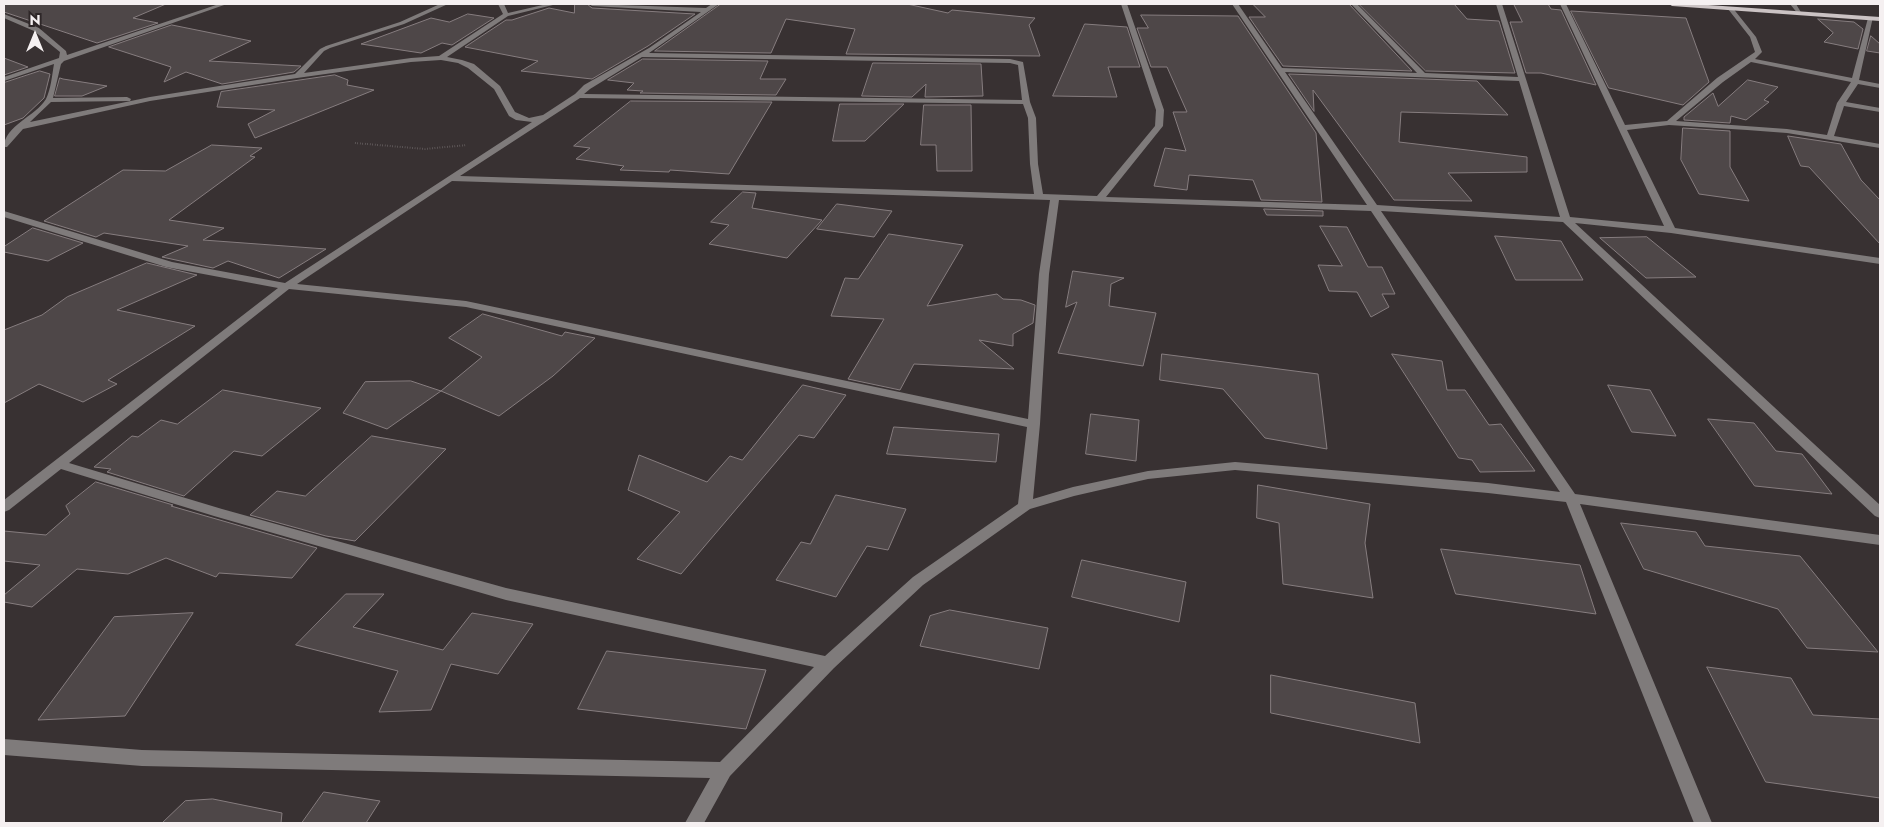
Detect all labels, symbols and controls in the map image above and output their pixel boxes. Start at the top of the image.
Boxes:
north arrow [10,10,60,60]
text: N [29,10,41,30]

